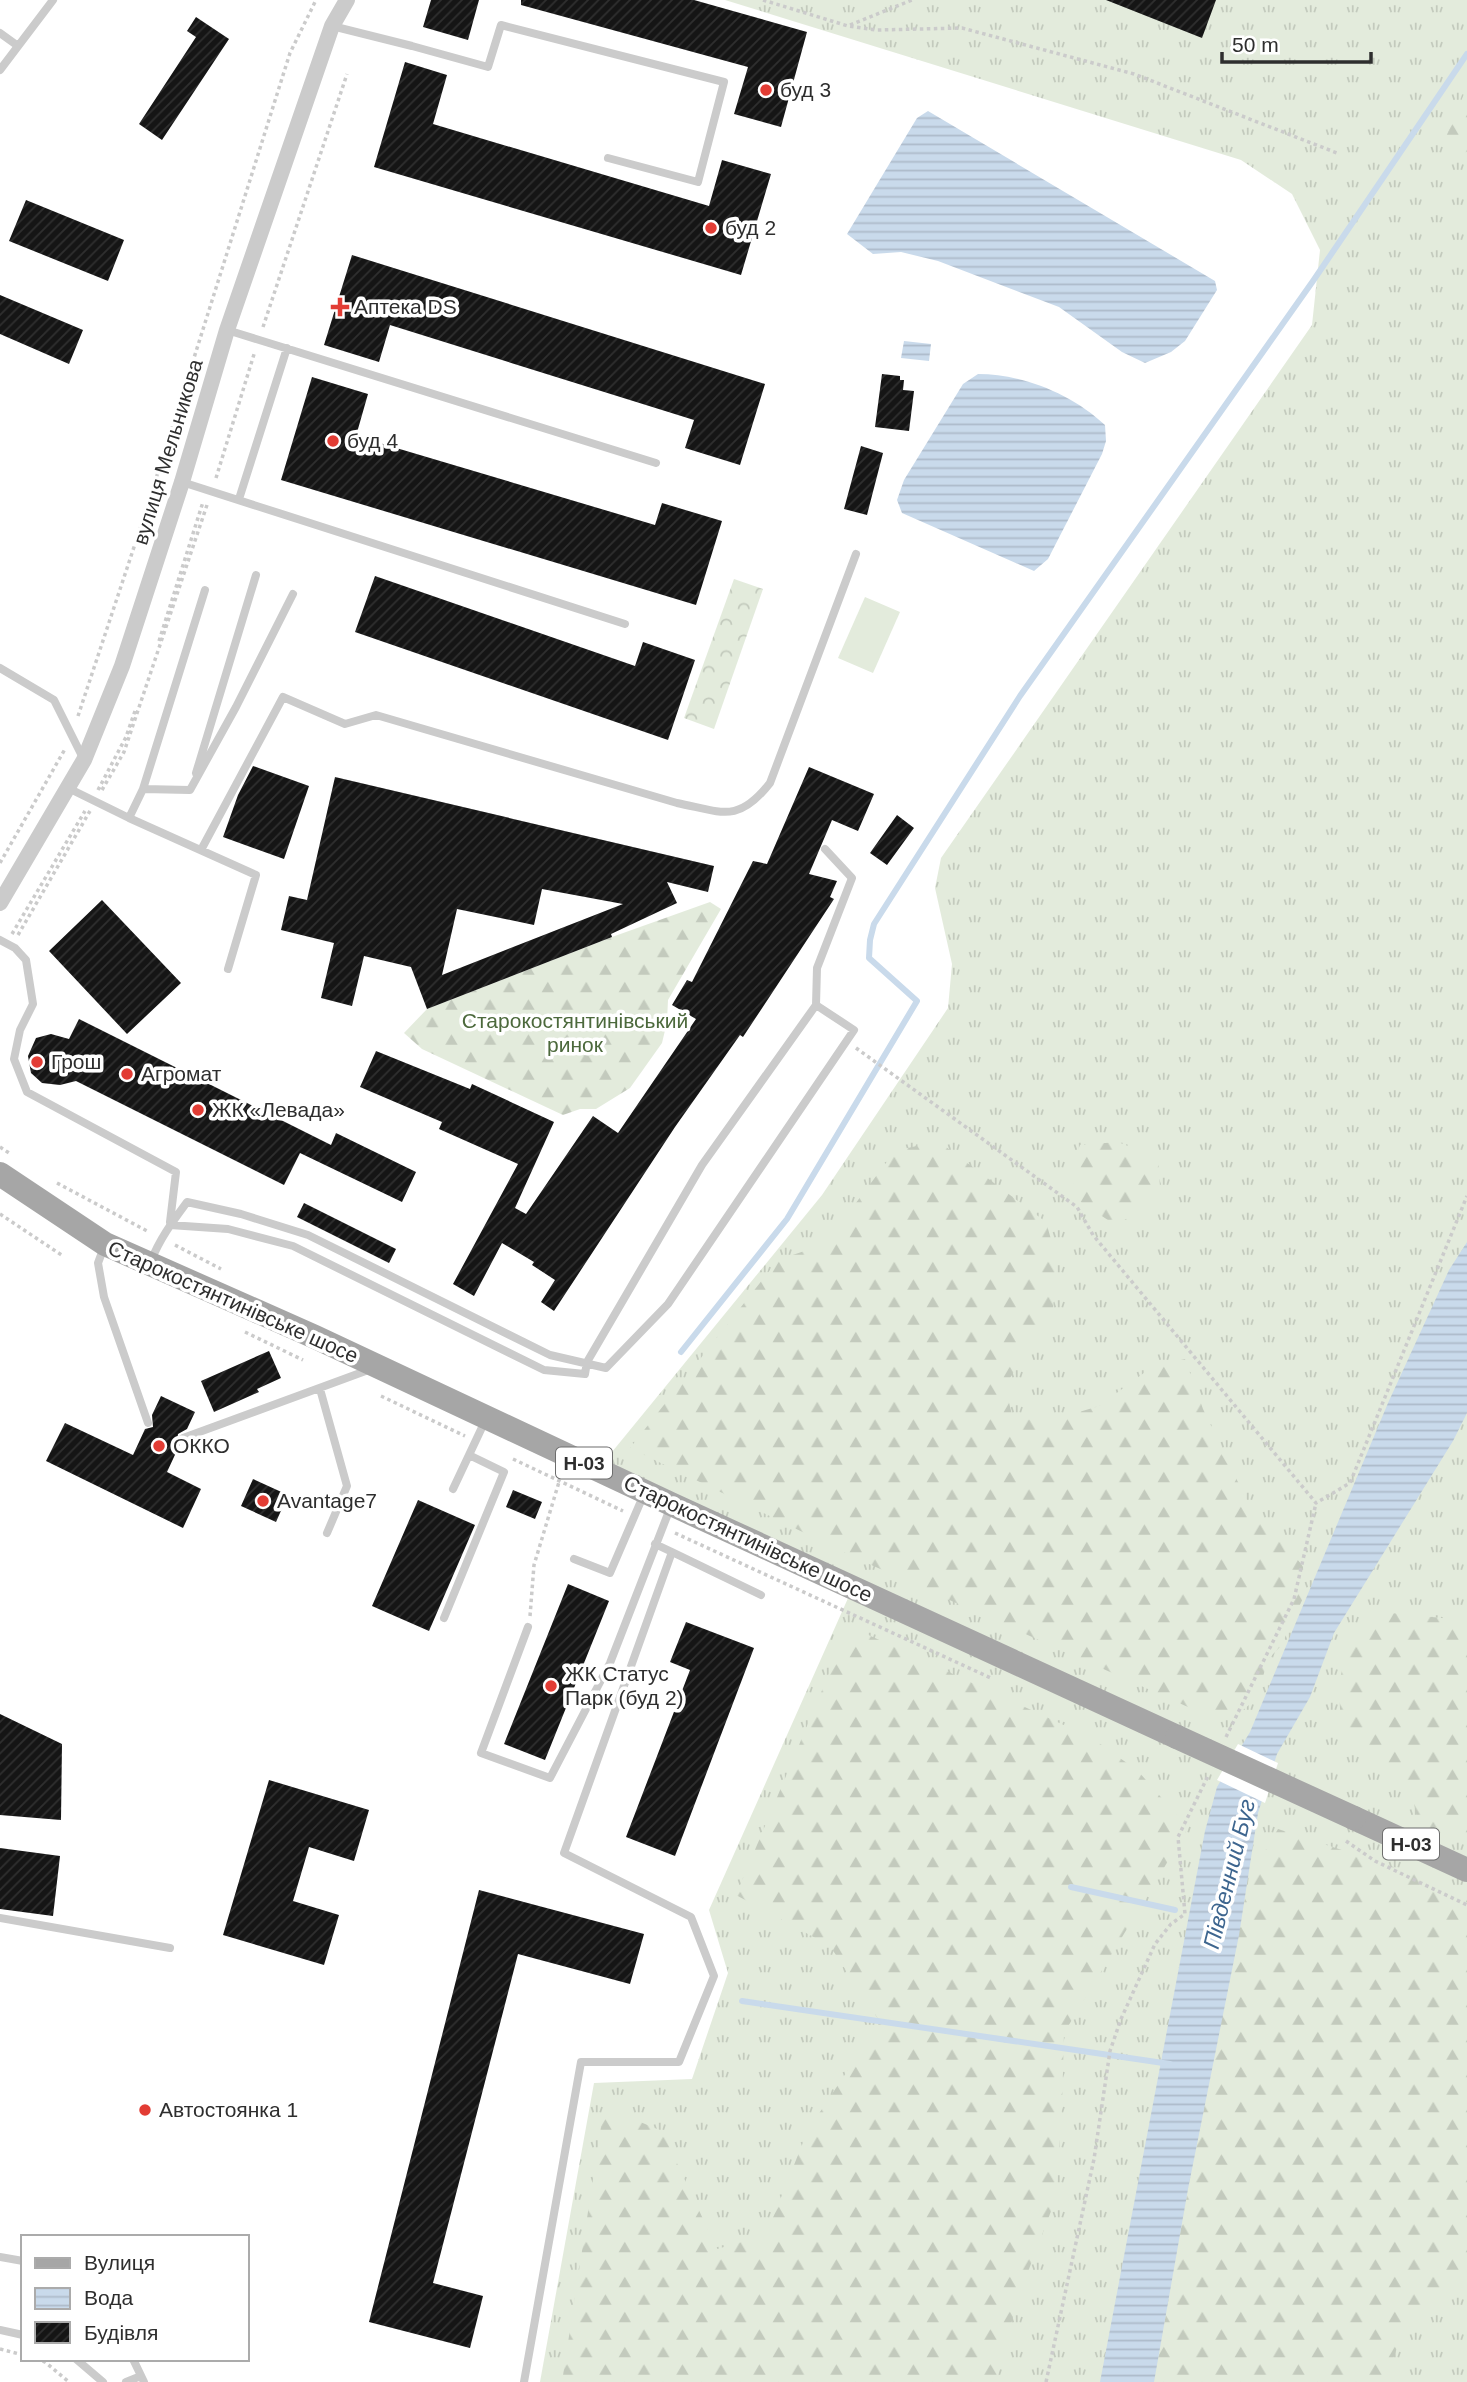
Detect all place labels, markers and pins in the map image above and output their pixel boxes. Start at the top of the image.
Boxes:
place label: буд 3 [780,78,831,101]
marker: буд 3 [758,82,774,98]
place label: буд 2 [725,216,776,239]
marker: буд 2 [703,220,719,236]
place label: Аптека DS [354,295,457,318]
marker: Аптека DS [332,299,348,315]
place label: буд 4 [347,429,398,452]
marker: буд 4 [325,433,341,449]
place label: Грош [51,1050,101,1073]
marker: Грош [29,1054,45,1070]
place label: Агромат [141,1062,222,1085]
marker: Агромат [119,1066,135,1082]
place label: ЖК «Левада» [212,1098,345,1121]
marker: ЖК «Левада» [190,1102,206,1118]
place label: ОККО [173,1434,230,1457]
marker: ОККО [151,1438,167,1454]
place label: Avantage7 [277,1489,377,1512]
marker: Avantage7 [255,1493,271,1509]
place label: ЖК Статус Парк (буд 2) [565,1662,684,1709]
marker: ЖК Статус Парк (буд 2) [543,1678,559,1694]
place label: Автостоянка 1 [159,2098,298,2121]
marker: Автостоянка 1 [137,2102,153,2118]

